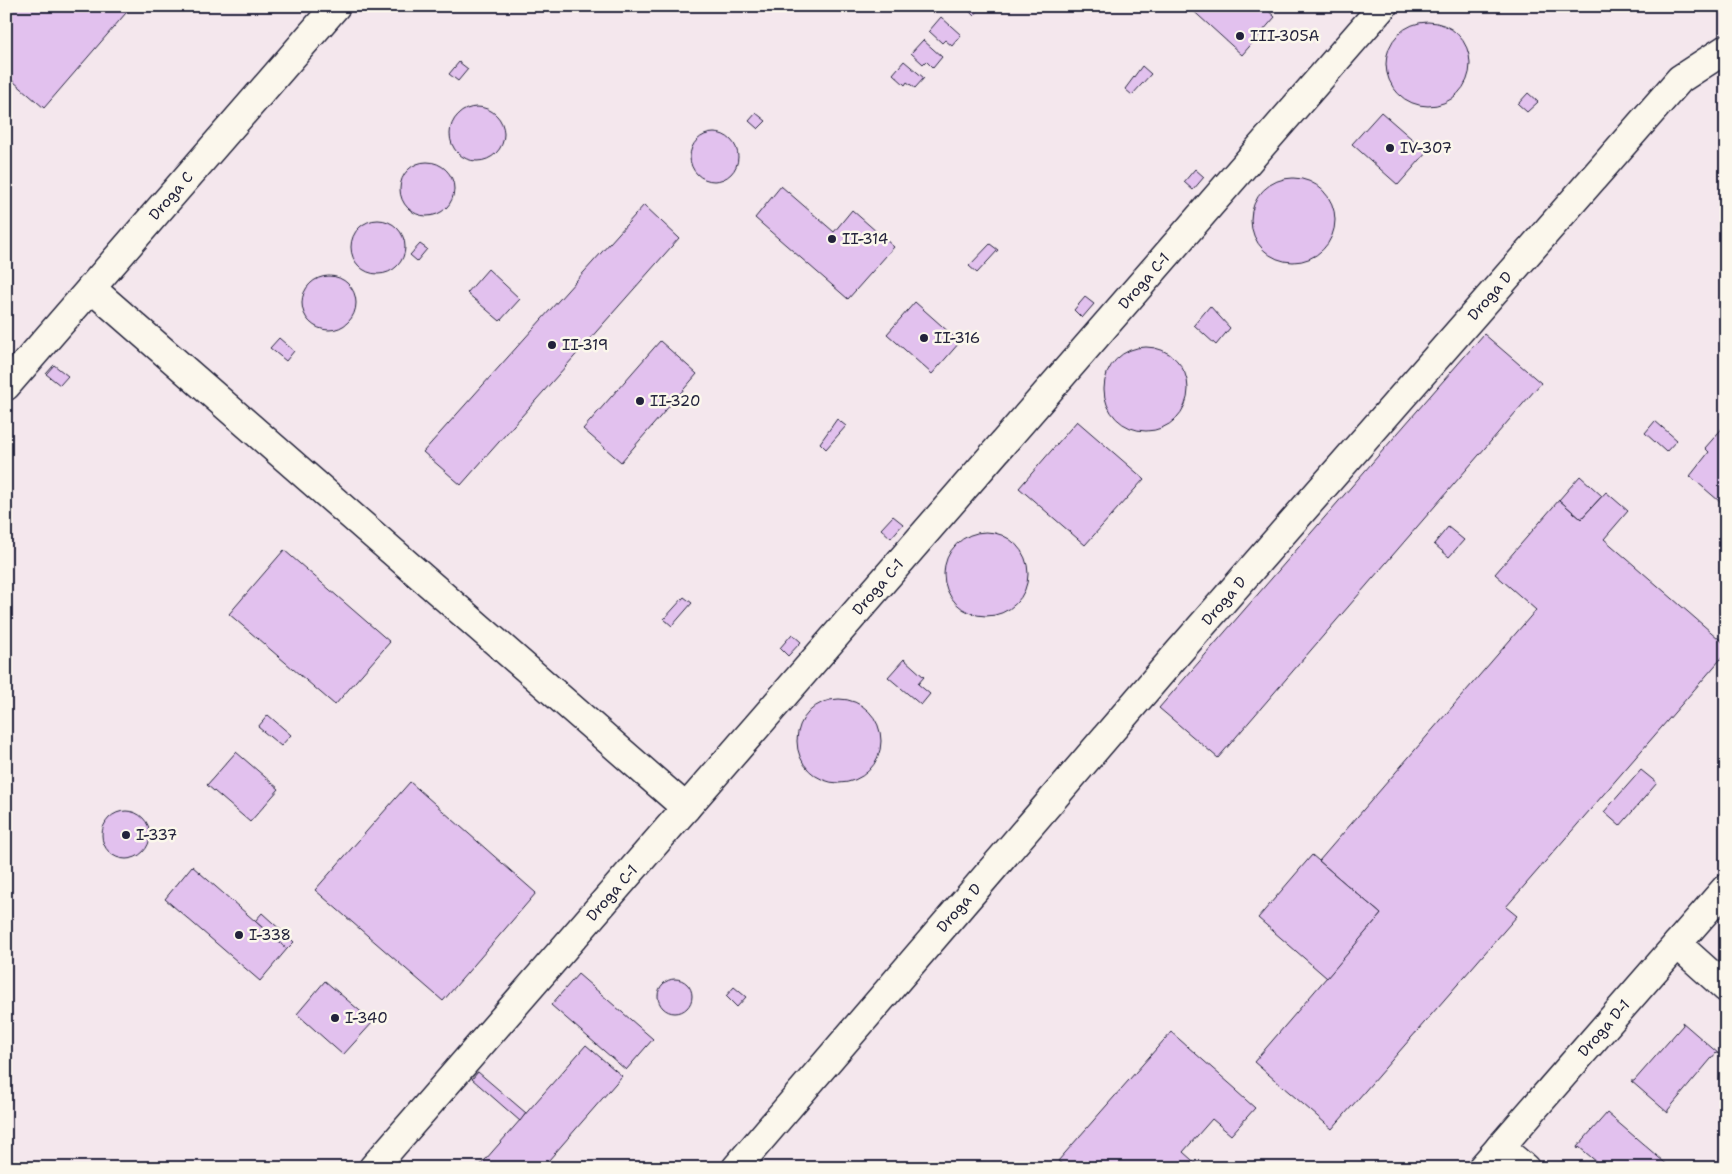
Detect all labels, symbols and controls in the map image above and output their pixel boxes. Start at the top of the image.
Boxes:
place label: III-305A [1250,26,1320,46]
marker: III-305A [1234,30,1246,42]
place label: IV-307 [1400,138,1452,158]
marker: IV-307 [1384,142,1396,154]
street label: Droga C [144,168,198,224]
place label: II-314 [842,229,888,249]
marker: II-314 [826,233,838,245]
street label: Droga C-1 [1114,249,1174,313]
street label: Droga D [1463,267,1517,325]
place label: II-316 [934,328,980,348]
marker: II-316 [918,332,930,344]
place label: II-319 [562,335,608,355]
marker: II-319 [546,339,558,351]
place label: II-320 [650,391,700,411]
marker: II-320 [634,395,646,407]
street label: Droga C-1 [848,555,908,619]
street label: Droga D [1197,572,1251,630]
place label: I-337 [136,825,177,845]
marker: I-337 [120,829,132,841]
street label: Droga C-1 [582,861,642,925]
street label: Droga D [932,879,986,937]
place label: I-338 [249,925,291,945]
marker: I-338 [233,929,245,941]
street label: Droga D-1 [1574,995,1634,1061]
place label: I-340 [345,1008,388,1028]
marker: I-340 [329,1012,341,1024]

